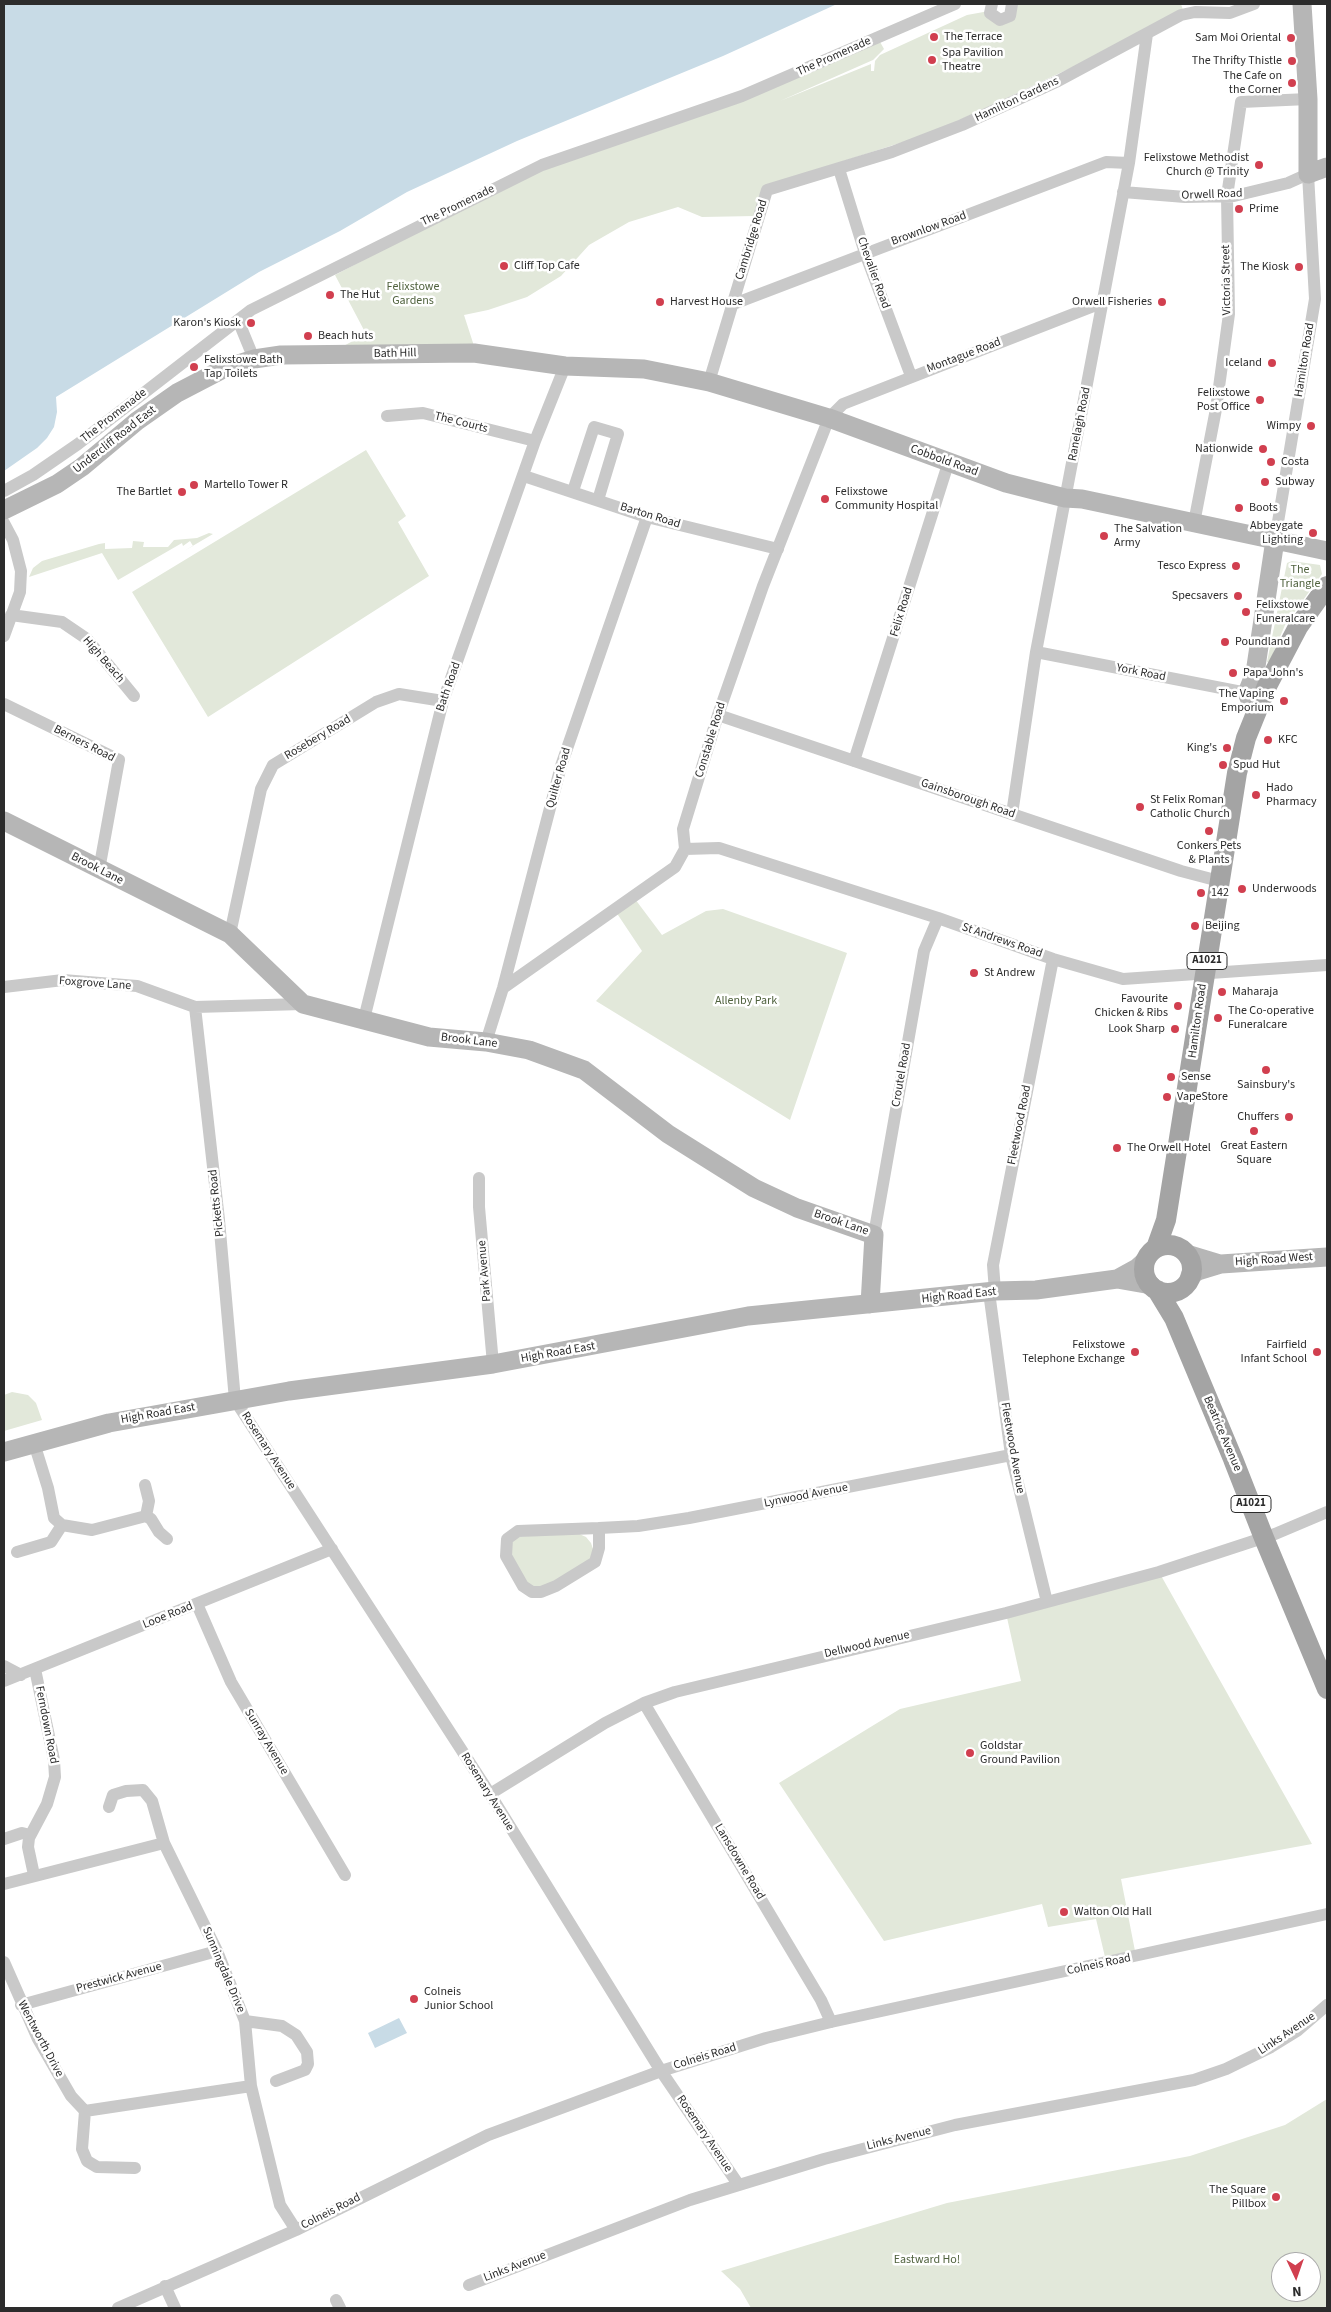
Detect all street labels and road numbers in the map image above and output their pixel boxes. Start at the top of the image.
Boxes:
street label: The Promenade [795,34,873,80]
street label: Hamilton Gardens [973,74,1061,126]
street label: The Promenade [419,182,497,230]
street label: Orwell Road [1181,187,1243,203]
street label: Cambridge Road [733,198,771,282]
street label: Brownlow Road [889,209,969,249]
street label: Chevalier Road [853,235,893,311]
street label: Victoria Street [1219,245,1235,315]
street label: Hamilton Road [1292,322,1318,398]
street label: Montague Road [925,335,1003,377]
street label: Bath Hill [373,346,417,362]
street label: The Promenade [78,386,150,446]
street label: Ranelagh Road [1066,386,1094,462]
street label: Undercliff Road East [71,403,159,477]
street label: The Courts [433,409,489,437]
street label: Cobbold Road [908,442,980,480]
street label: Barton Road [618,500,682,532]
street label: Felix Road [888,585,916,639]
street label: High Beach [79,634,127,686]
street label: Bath Road [434,660,464,714]
street label: York Road [1115,661,1167,685]
street label: Constable Road [693,700,729,780]
street label: Rosebery Road [282,713,354,763]
street label: Berners Road [51,722,117,766]
street label: Quilter Road [543,746,575,810]
street label: Gainsborough Road [919,776,1017,822]
street label: Brook Lane [68,850,126,888]
street label: St Andrews Road [960,920,1044,962]
road number: A1021 [1187,952,1227,969]
street label: Foxgrove Lane [58,974,132,994]
street label: Hamilton Road [1186,983,1210,1059]
street label: Brook Lane [440,1030,498,1052]
street label: Croutel Road [889,1042,915,1108]
street label: Fleetwood Road [1005,1084,1035,1166]
street label: Picketts Road [206,1169,228,1237]
street label: Brook Lane [812,1207,870,1239]
street label: Park Avenue [475,1240,495,1302]
street label: High Road West [1235,1250,1313,1270]
street label: High Road East [921,1285,997,1307]
street label: High Road East [520,1339,596,1367]
street label: Beatrice Avenue [1200,1394,1244,1474]
street label: High Road East [120,1400,196,1428]
street label: Fleetwood Avenue [997,1401,1027,1495]
street label: Rosemary Avenue [238,1409,298,1493]
street label: Lynwood Avenue [763,1481,849,1511]
road number: A1021 [1231,1496,1271,1512]
street label: Looe Road [141,1599,195,1633]
street label: Dellwood Avenue [823,1628,911,1662]
street label: Ferndown Road [31,1685,61,1765]
street label: Sunray Avenue [241,1706,291,1778]
street label: Rosemary Avenue [457,1750,517,1834]
street label: Lansdowne Road [711,1821,767,1903]
street label: Sunningdale Drive [198,1925,248,2015]
street label: Colneis Road [1066,1951,1132,1979]
street label: Prestwick Avenue [75,1960,163,1996]
street label: Wentworth Drive [14,1998,66,2080]
street label: Links Avenue [1256,2010,1318,2058]
street label: Colneis Road [672,2041,738,2073]
street label: Rosemary Avenue [673,2093,735,2175]
street label: Links Avenue [865,2124,933,2154]
street label: Colneis Road [299,2191,363,2233]
street label: Links Avenue [482,2249,548,2285]

